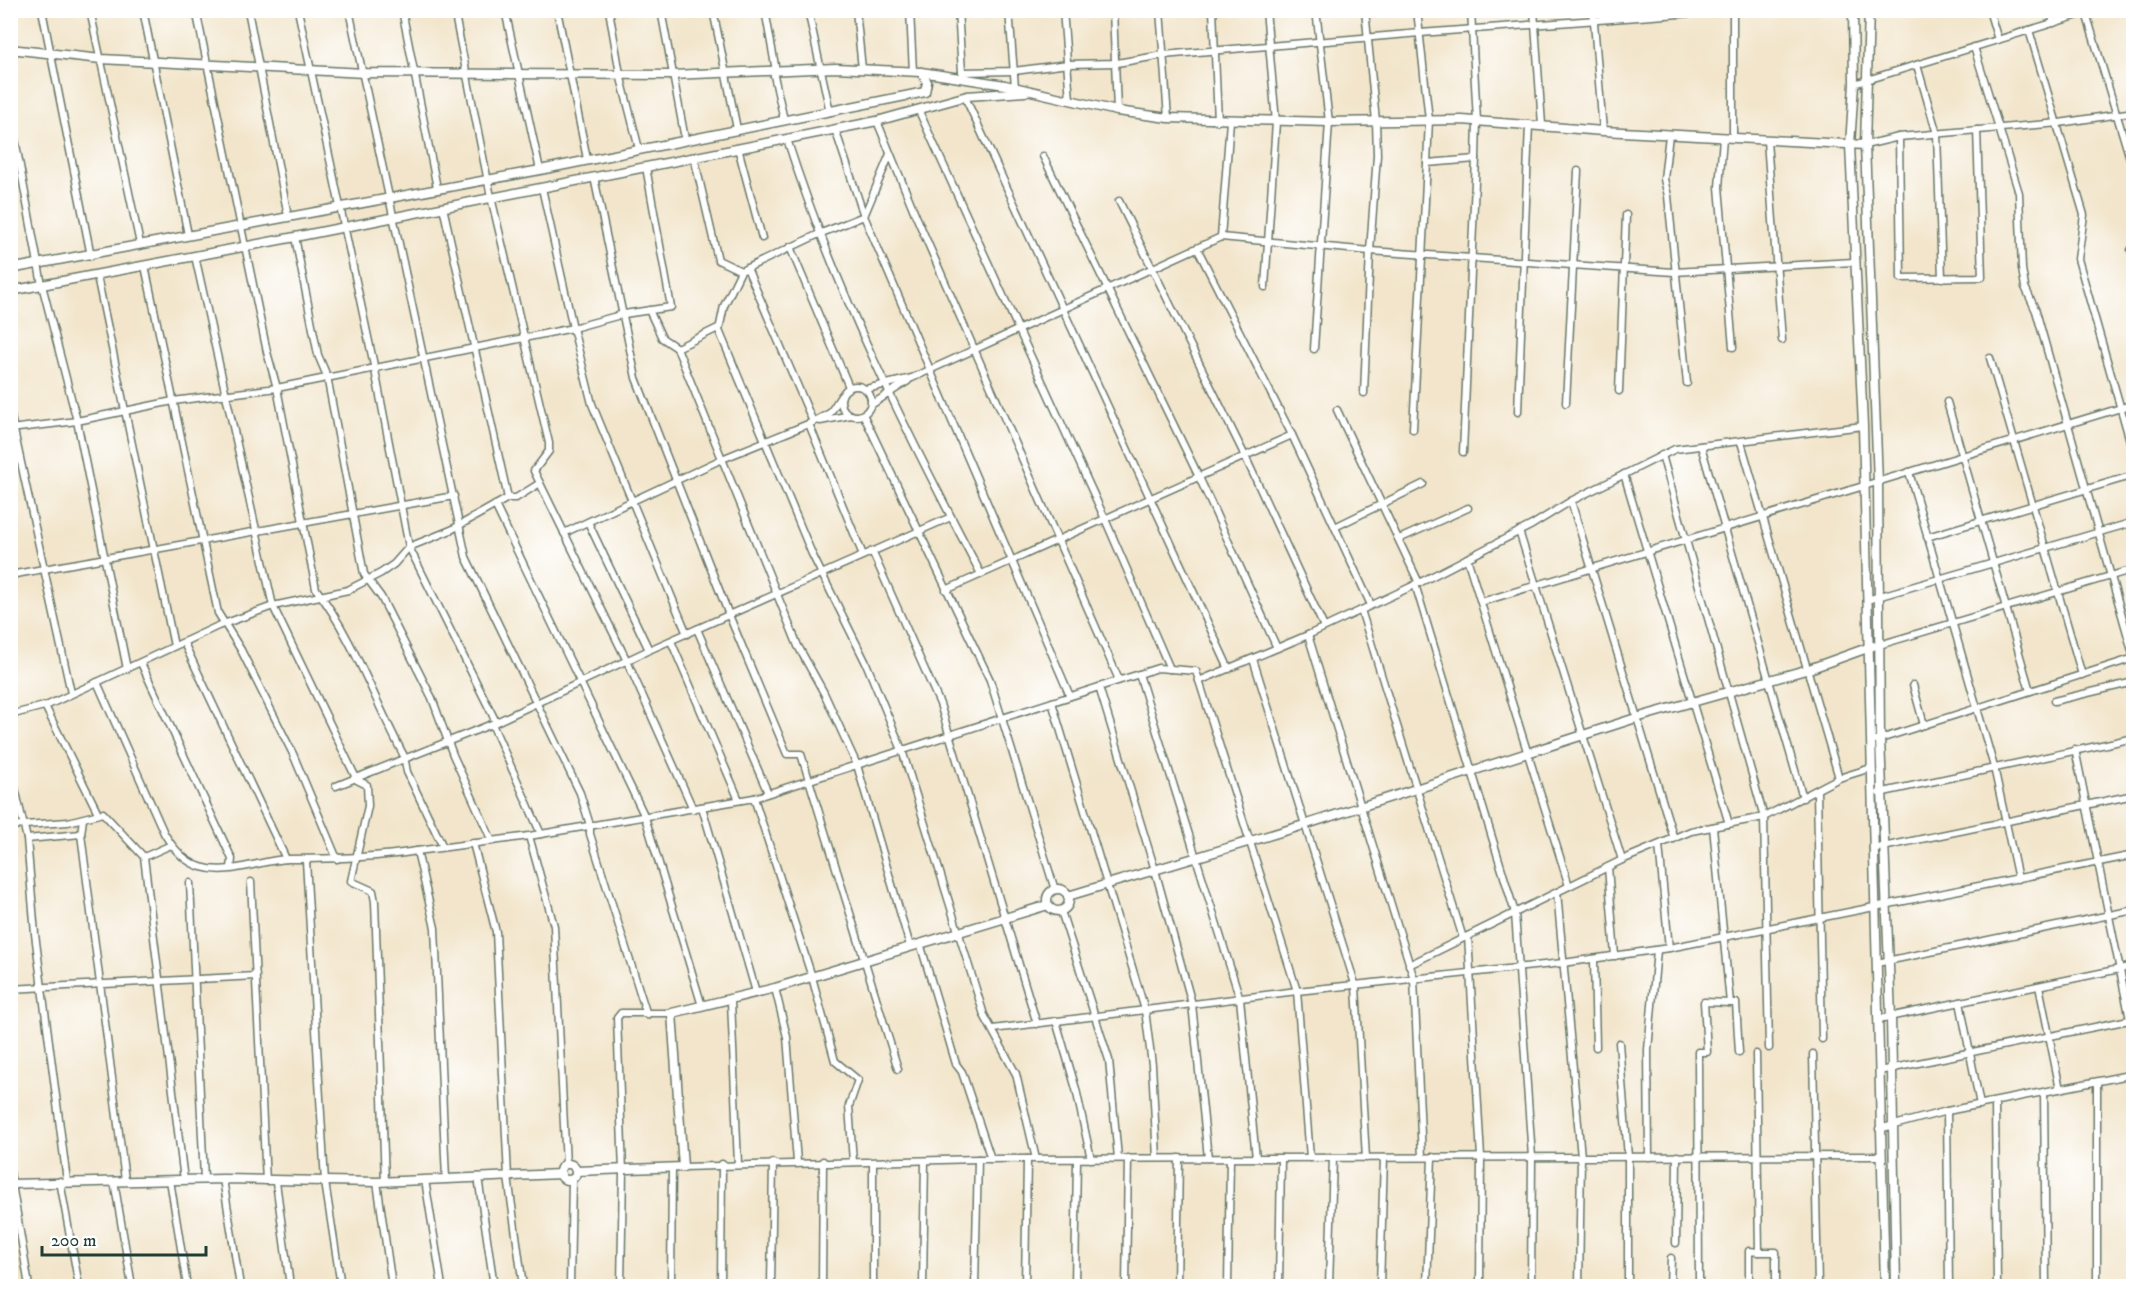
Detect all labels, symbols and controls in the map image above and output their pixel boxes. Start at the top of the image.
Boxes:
scale bar [42,1219,206,1257]
text: 200 m [51,1230,97,1252]

